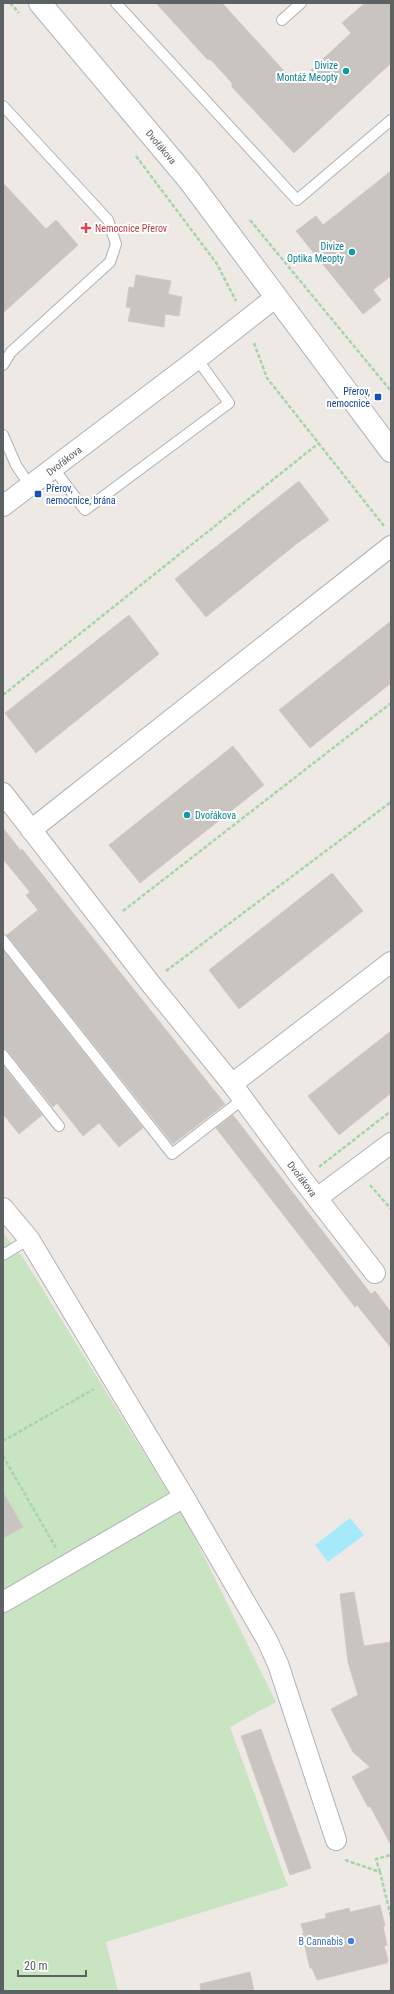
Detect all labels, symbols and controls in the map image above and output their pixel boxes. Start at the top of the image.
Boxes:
place label: Divize Montáž Meopty [277,60,338,83]
marker: Divize Montáž Meopty [341,66,351,76]
street label: Dvořákova [144,128,179,166]
marker: Nemocnice Přerov [80,222,92,234]
place label: Nemocnice Přerov [95,223,168,234]
place label: Divize Optika Meopty [287,241,344,264]
marker: Divize Optika Meopty [347,247,357,257]
place label: Přerov, nemocnice [327,386,370,409]
marker: Přerov, nemocnice [373,392,383,402]
street label: Dvořákova [44,444,84,478]
place label: Přerov, nemocnice, brána [46,483,116,506]
marker: Přerov, nemocnice, brána [33,489,43,499]
marker: Dvořákova [182,810,192,820]
place label: Dvořákova [195,810,236,821]
street label: Dvořákova [285,1159,319,1199]
place label: B Cannabis [299,1936,343,1947]
marker: B Cannabis [346,1936,356,1946]
scale bar [18,1952,86,1978]
text: 20 m [24,1959,48,1973]

